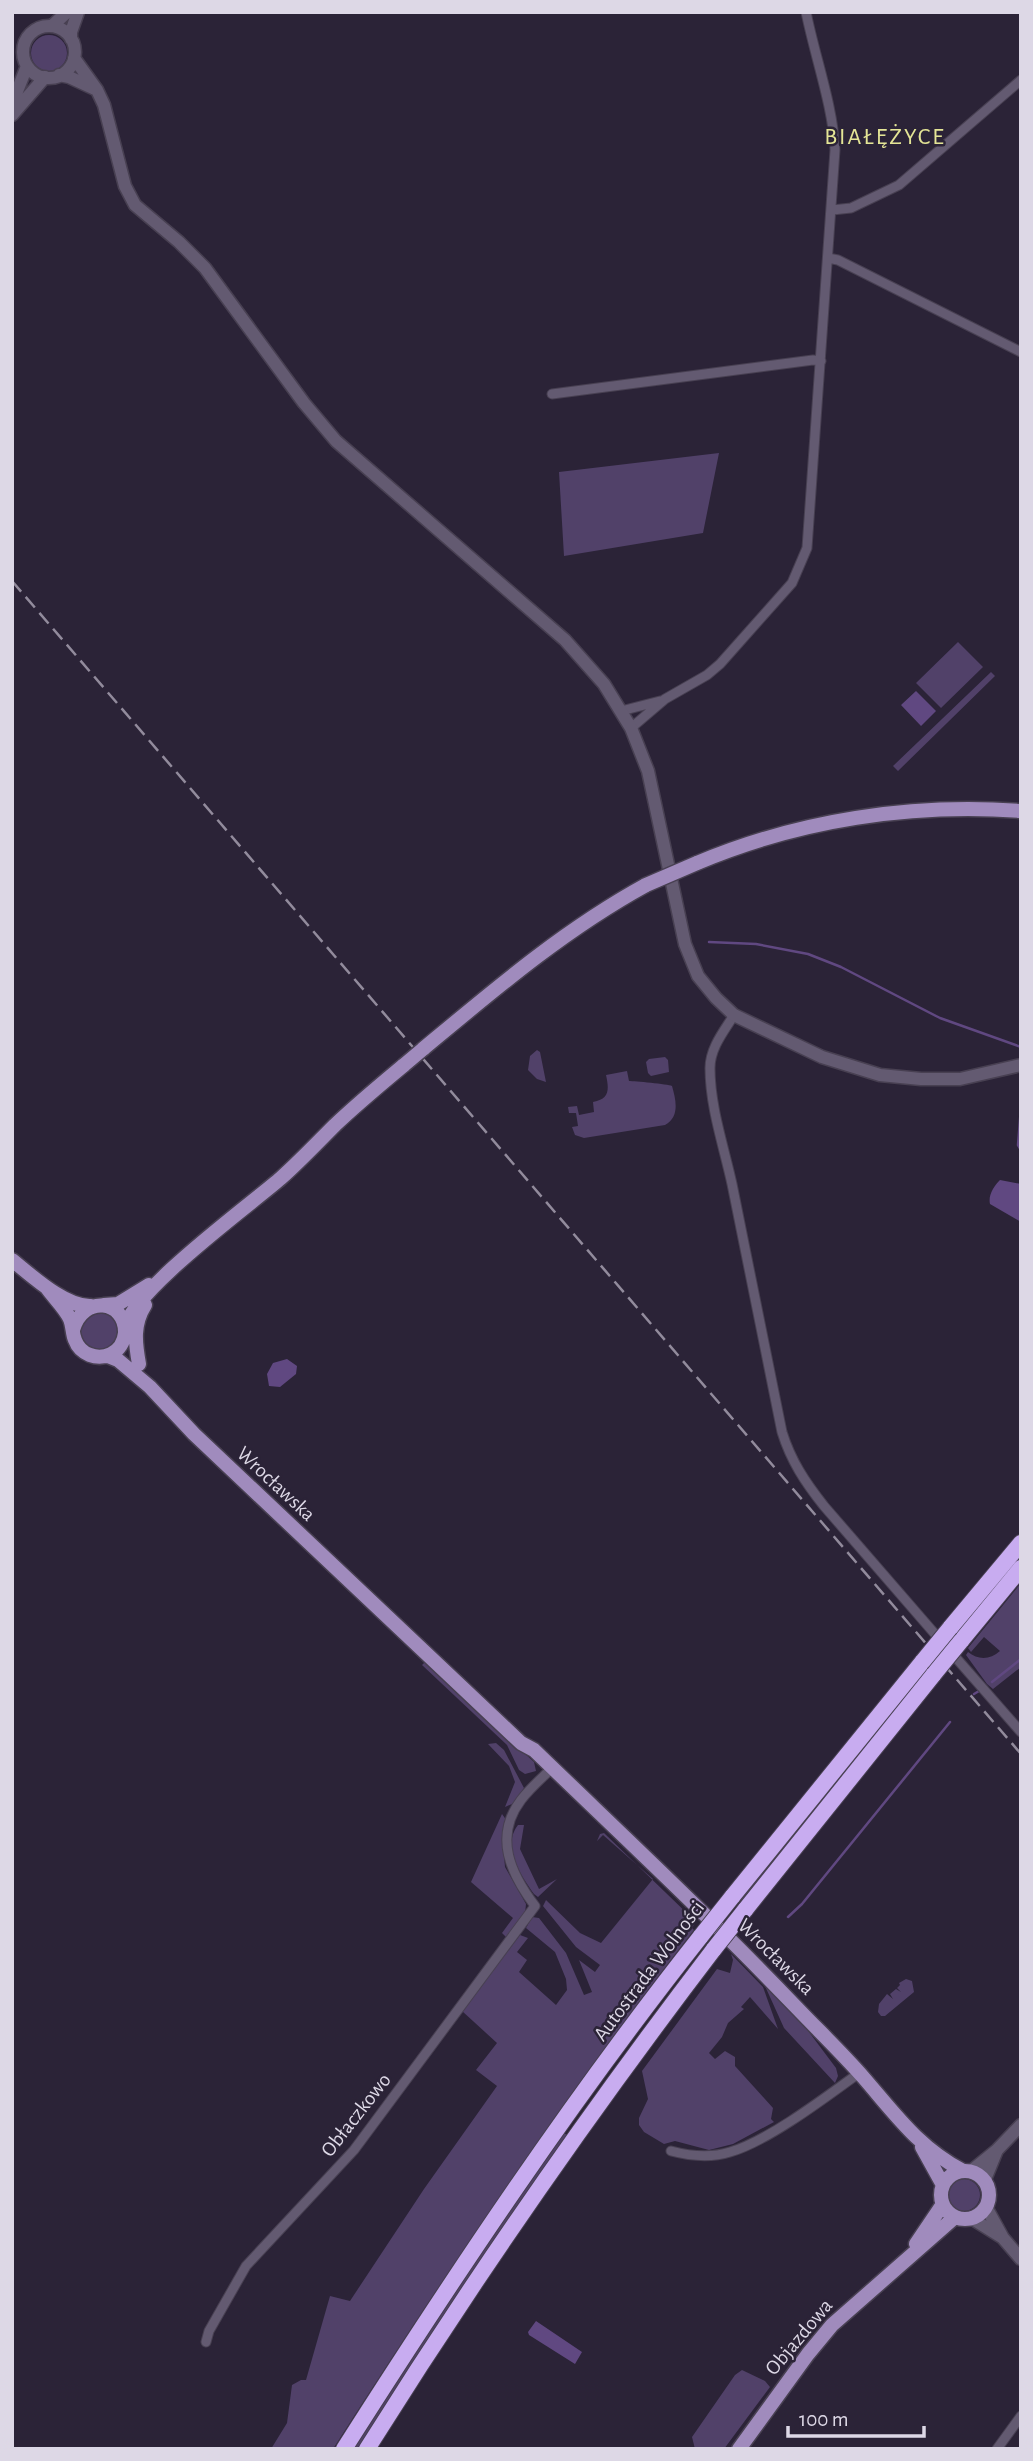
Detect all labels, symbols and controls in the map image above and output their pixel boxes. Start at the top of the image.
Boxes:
district label: BIAŁĘŻYCE [824,124,946,149]
street label: Wrocławska [233,1443,319,1526]
street label: Autostrada Wolności [590,1897,708,2045]
street label: Wrocławska [734,1915,818,1999]
street label: Obłaczkowo [317,2069,395,2161]
street label: Objazdowa [761,2295,837,2379]
scale bar [788,2394,925,2438]
text: 100 m [799,2409,849,2430]

